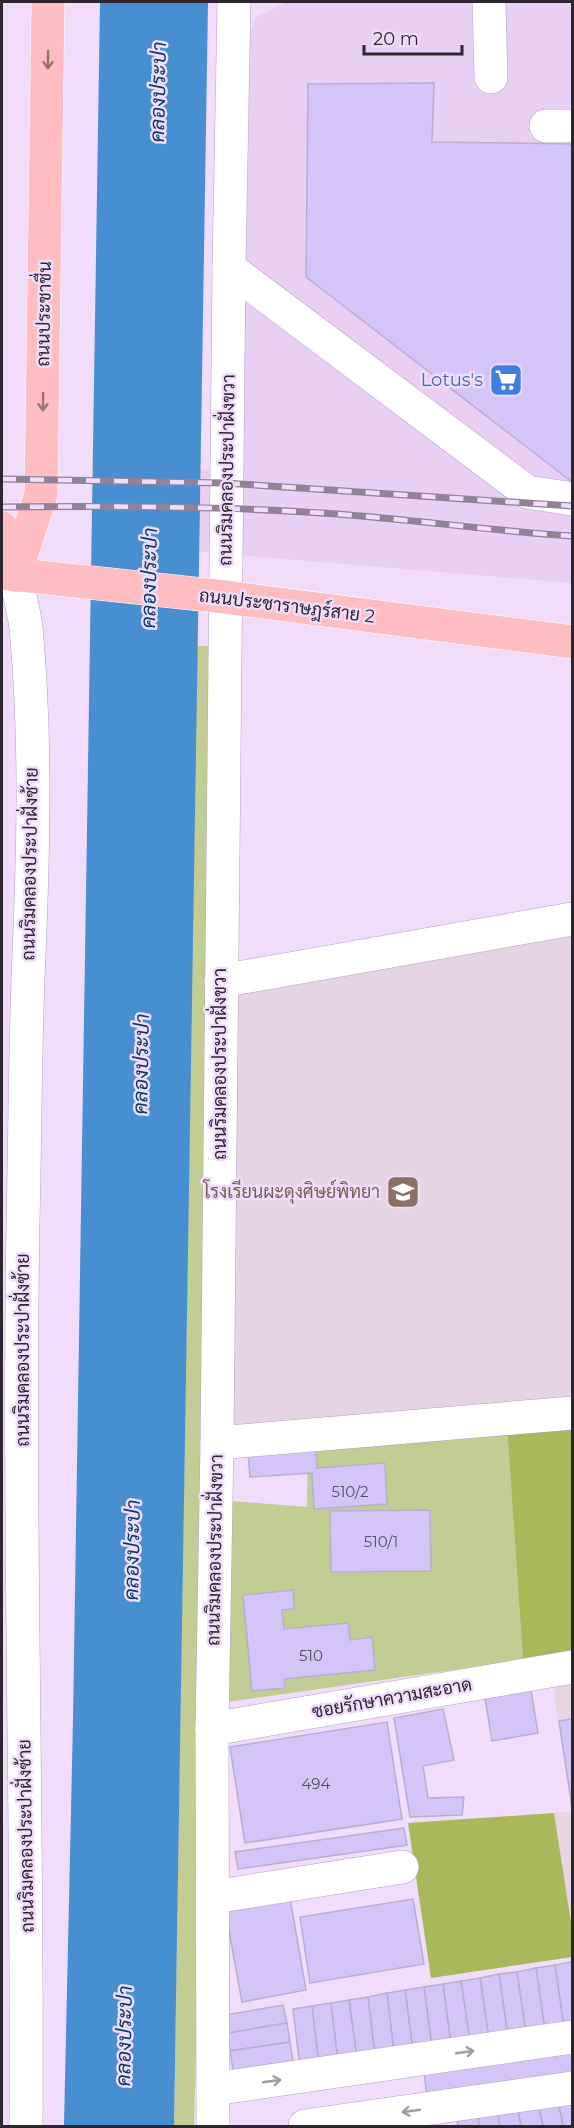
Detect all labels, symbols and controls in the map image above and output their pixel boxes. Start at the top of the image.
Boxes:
scale bar [364,18,462,56]
text: 20 m [373,28,419,50]
water label: คลองประปา [145,41,171,143]
one-way arrow [42,49,53,69]
street label: ถนนประชาชื่น [27,261,56,367]
supermarket icon: Lotus's [488,362,524,398]
place label: Lotus's [421,369,483,391]
street label: ถนนริมคลองประปาฝั่งขวา [210,374,240,566]
one-way arrow [37,391,48,411]
water label: คลองประปา [136,527,162,629]
street label: ถนนประชาราษฎร์สาย 2 [198,582,376,629]
street label: ถนนริมคลองประปาฝั่งซ้าย [13,767,43,961]
street label: ถนนริมคลองประปาฝั่งขวา [205,968,231,1160]
water label: คลองประปา [128,1013,154,1115]
school or university icon: โรงเรียนผะดุงศิษย์พิทยา [385,1174,421,1210]
place label: โรงเรียนผะดุงศิษย์พิทยา [202,1179,380,1204]
street label: ถนนริมคลองประปาฝั่งซ้าย [8,1253,34,1447]
street label: ถนนริมคลองประปาฝั่งขวา [198,1454,228,1646]
house number: 510/2 [331,1482,369,1501]
water label: คลองประปา [119,1499,145,1601]
house number: 510/1 [364,1532,398,1551]
house number: 510 [299,1646,323,1665]
street label: ซอยรักษาความสะอาด [310,1673,474,1723]
street label: ถนนริมคลองประปาฝั่งซ้าย [9,1739,39,1933]
house number: 494 [302,1774,331,1793]
water label: คลองประปา [111,1985,137,2087]
one-way arrow [454,2047,474,2058]
one-way arrow [261,2075,281,2086]
one-way arrow [401,2106,421,2117]

